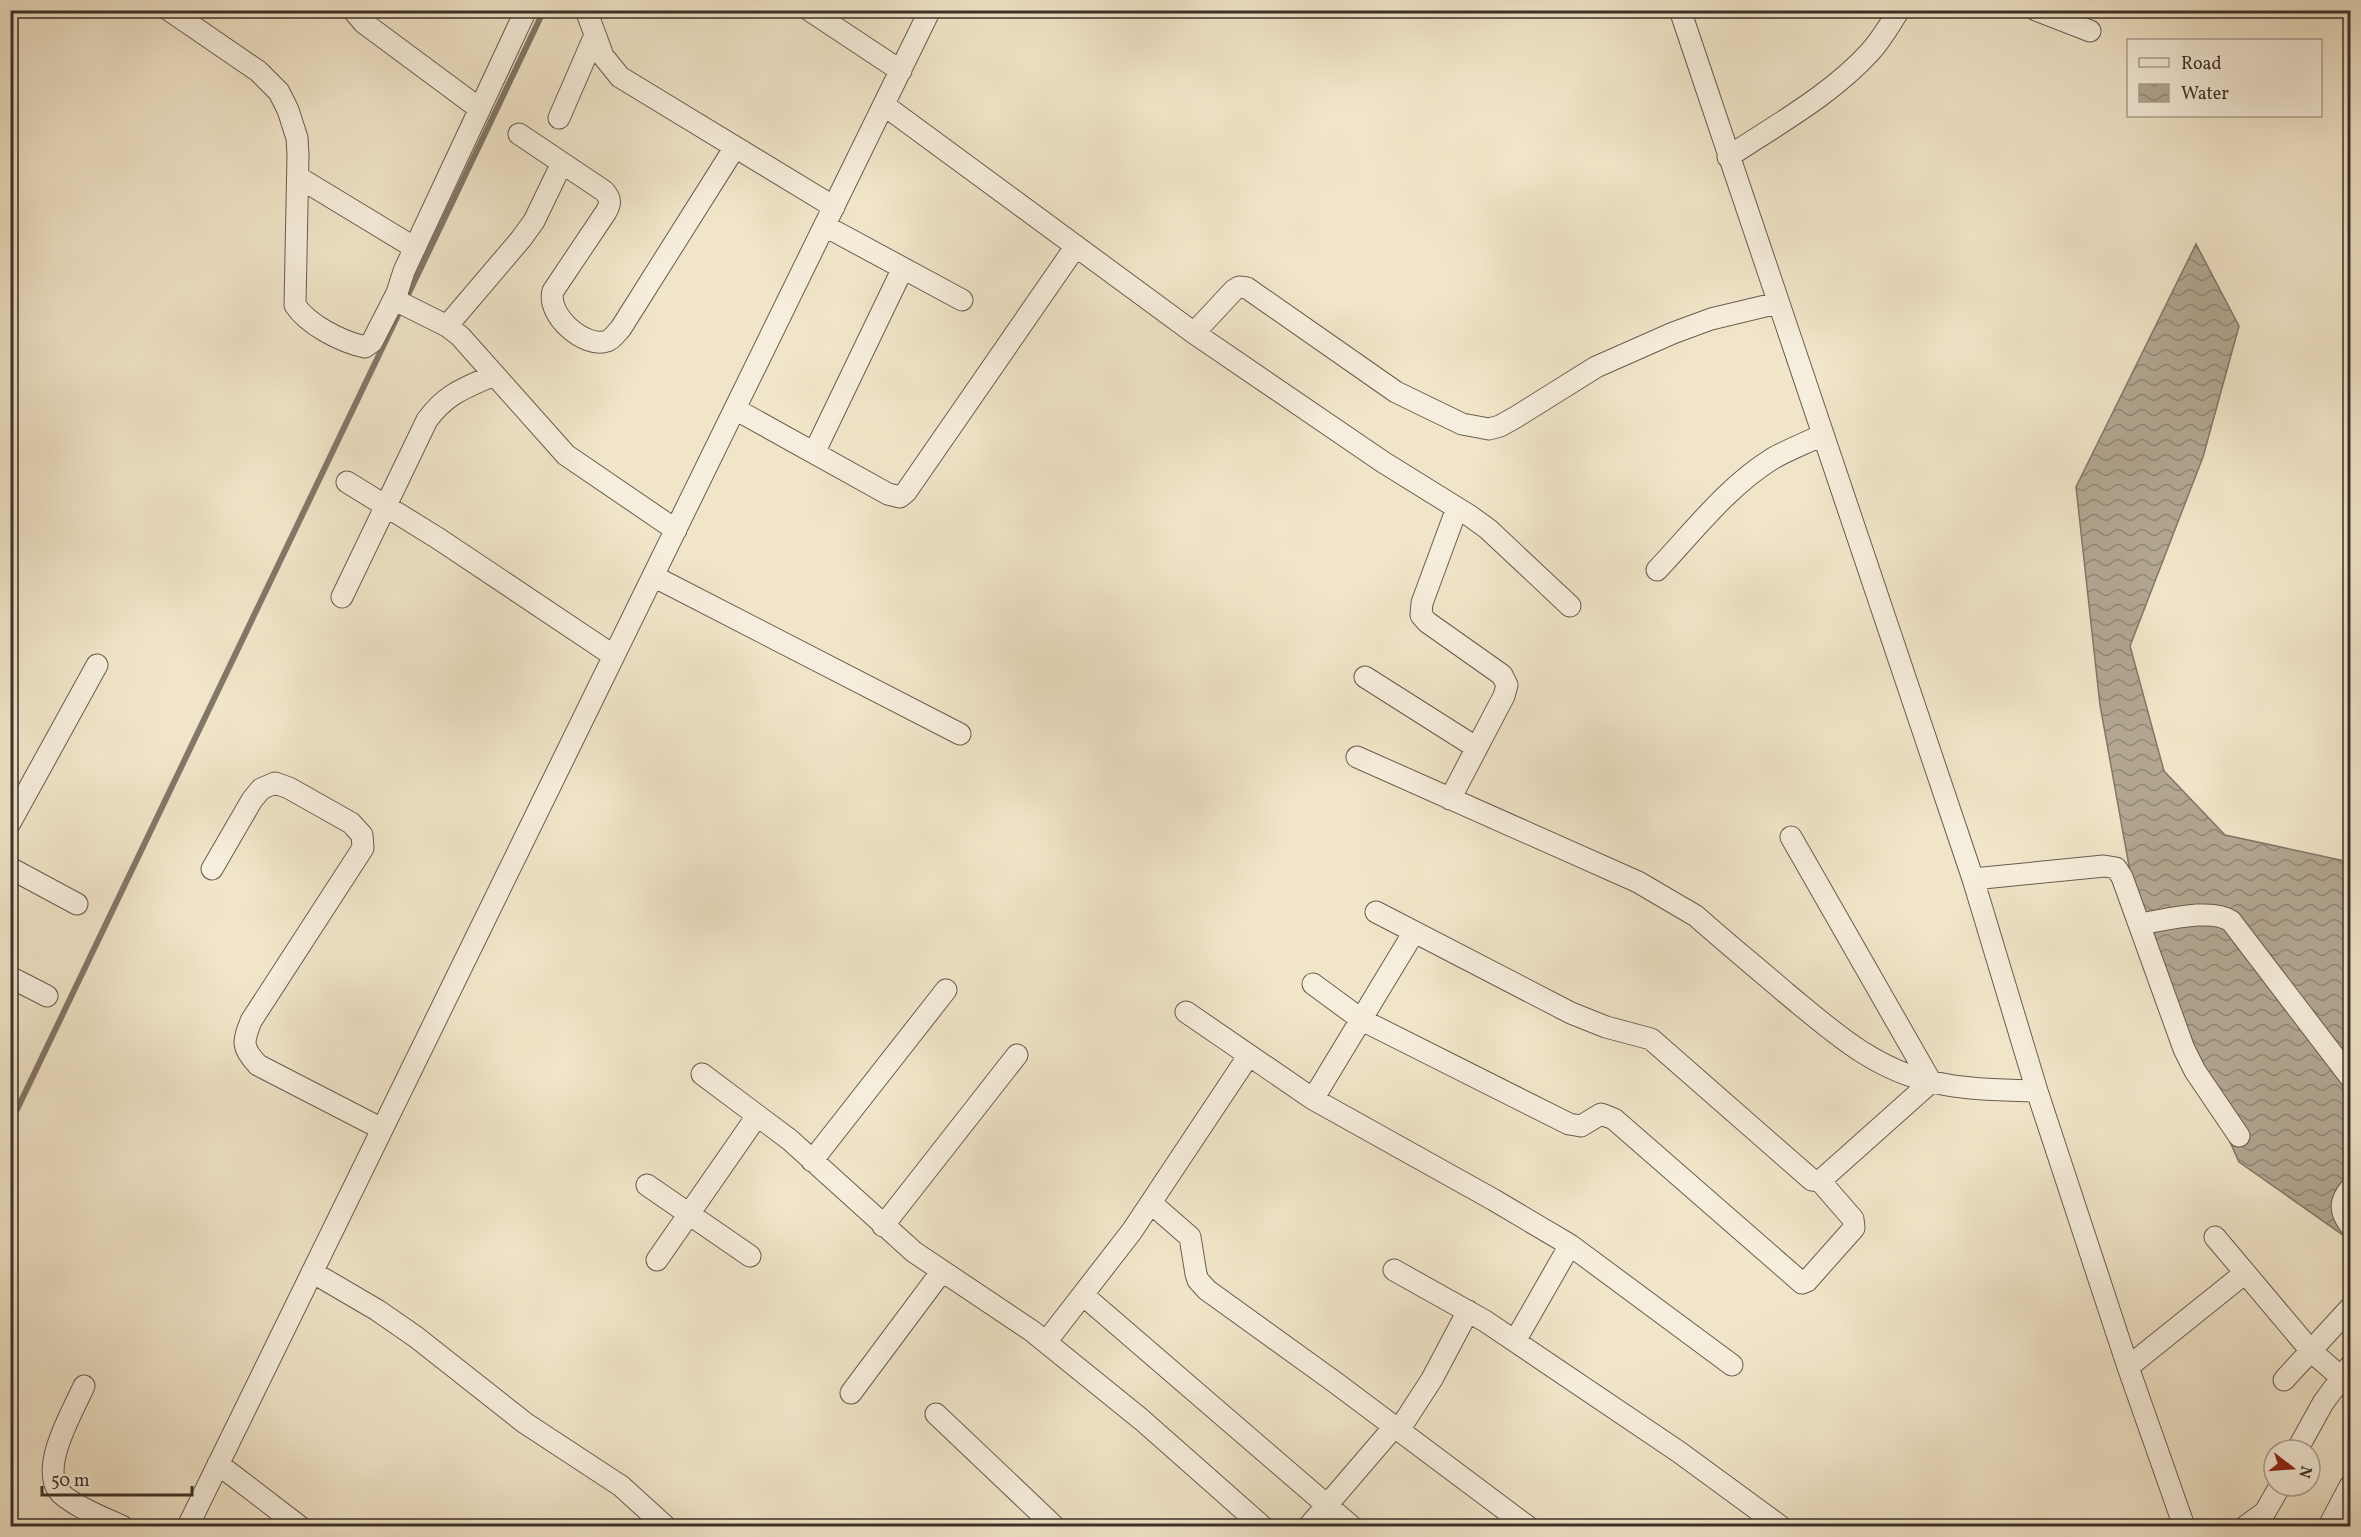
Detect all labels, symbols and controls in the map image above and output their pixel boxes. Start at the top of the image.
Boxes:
legend [2127,39,2322,117]
text: Road [2181,52,2222,77]
text: Water [2181,82,2229,107]
north arrow [2262,1438,2322,1498]
scale bar [42,1459,192,1497]
text: N [2292,1463,2317,1481]
text: 50 m [51,1469,90,1494]

